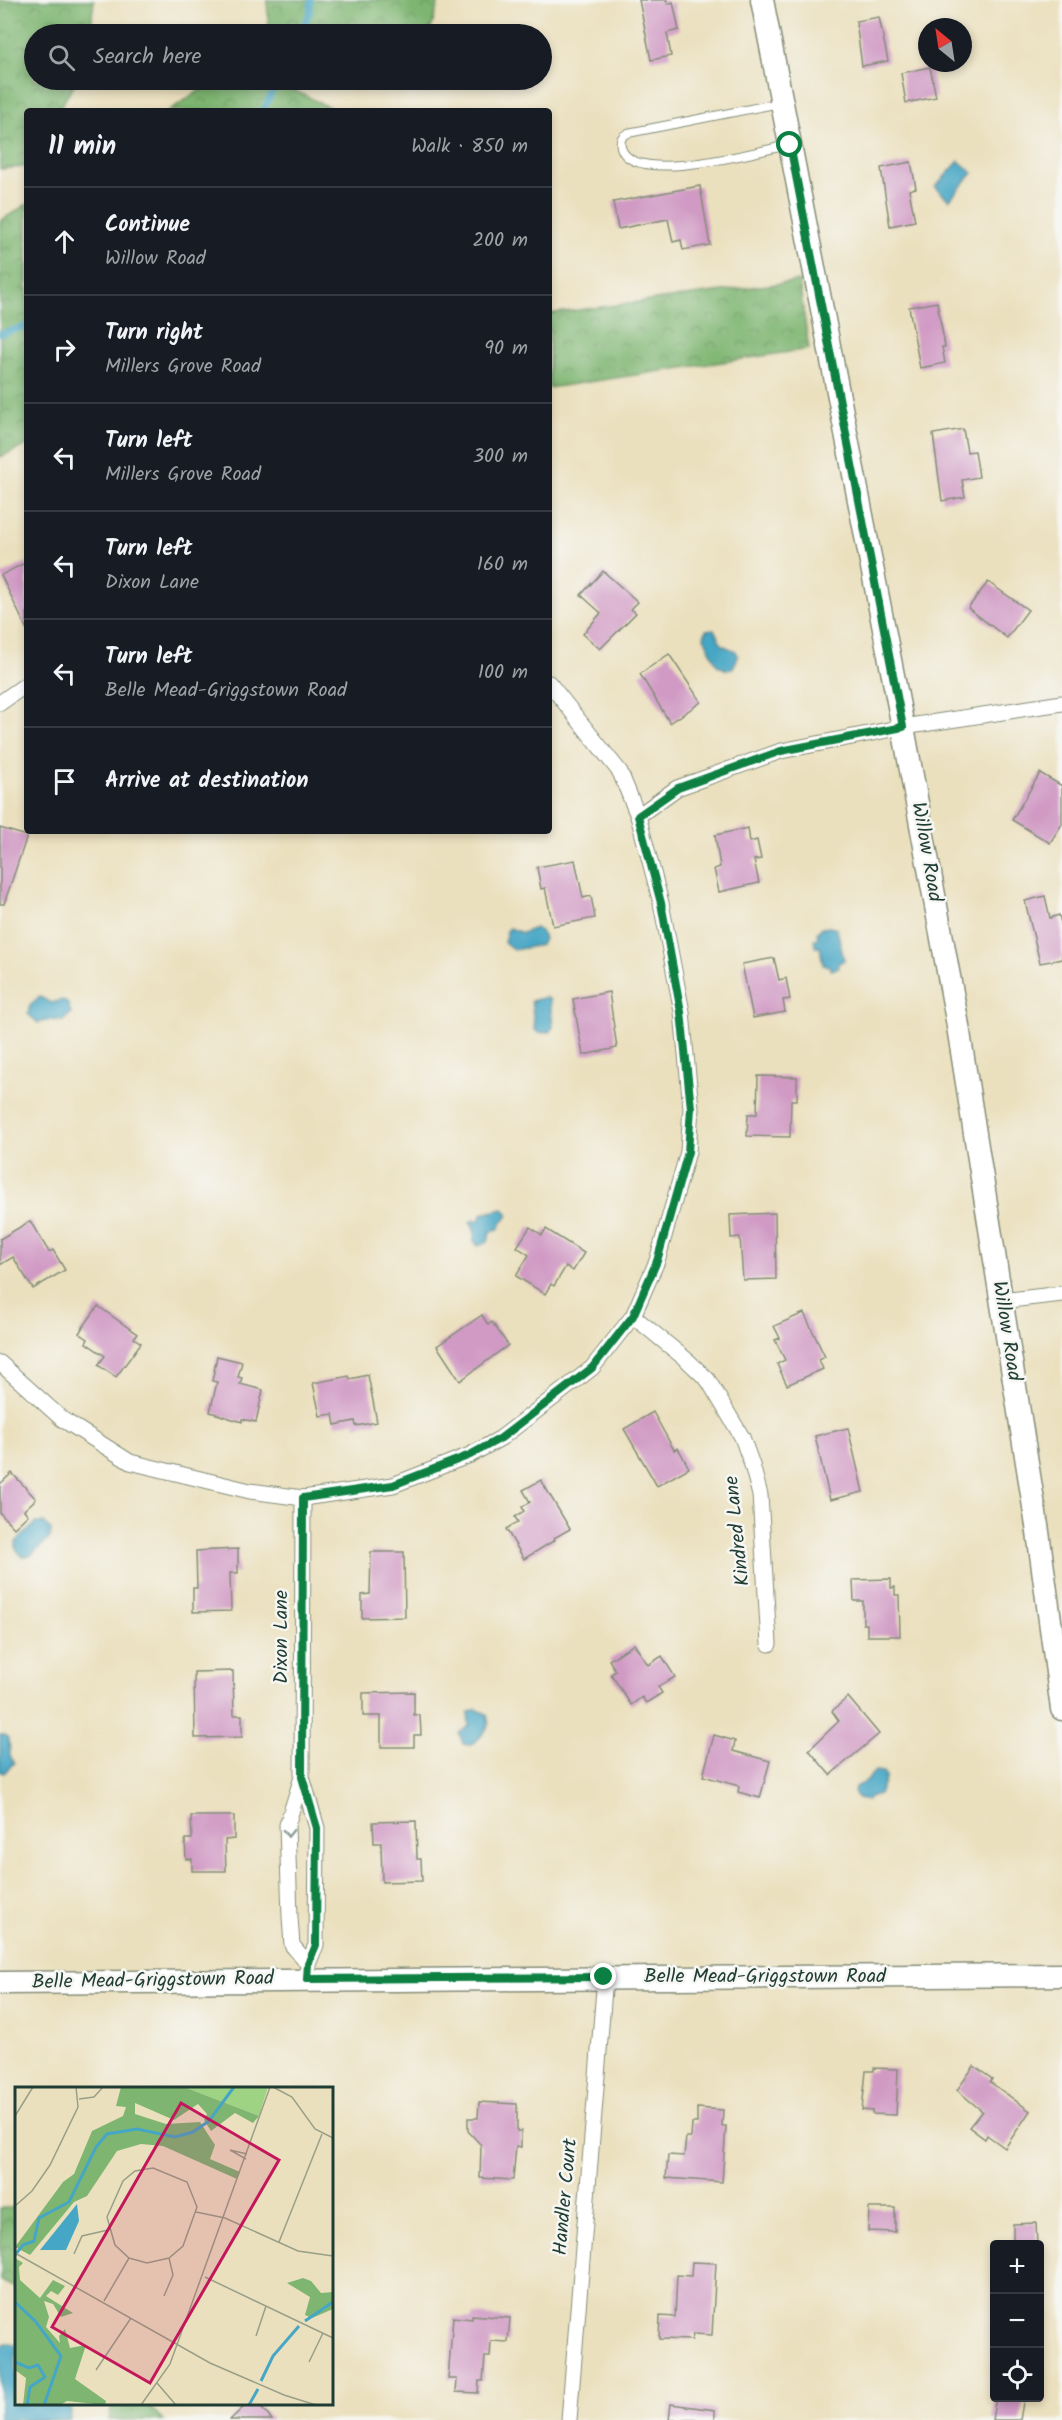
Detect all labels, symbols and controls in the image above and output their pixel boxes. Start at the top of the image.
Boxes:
north arrow [918,18,972,72]
search box [24,24,552,90]
text: Search here [93,40,201,75]
icon: search [45,41,78,74]
text: 11 min [48,126,116,168]
text: Walk · 850 m [411,131,528,163]
route start [776,131,802,157]
text: Continue [105,208,190,243]
icon: ahead [48,225,81,258]
text: 200 m [472,225,528,257]
text: Willow Road [105,243,206,275]
text: Turn right [105,316,203,351]
icon: right [48,333,81,366]
text: 90 m [484,333,528,365]
text: Millers Grove Road [105,351,261,383]
text: Turn left [105,424,192,459]
icon: left [48,441,81,474]
text: 300 m [473,441,528,473]
text: Millers Grove Road [105,459,261,491]
text: Turn left [105,532,192,567]
icon: left [48,549,81,582]
text: 160 m [477,549,528,581]
text: Dixon Lane [105,567,199,599]
text: Turn left [105,640,192,675]
icon: left [48,657,81,690]
text: 100 m [478,657,528,689]
text: Belle Mead-Griggstown Road [105,675,347,707]
text: Arrive at destination [105,764,308,799]
icon: arrive [48,765,81,798]
street label: Willow Road [901,800,951,905]
street label: Willow Road [982,1279,1030,1384]
street label: Kindred Lane [716,1474,760,1588]
street label: Dixon Lane [266,1590,298,1684]
one-way arrow [282,1829,294,1838]
street label: Belle Mead-Griggstown Road [644,1961,887,1993]
street label: Belle Mead-Griggstown Road [32,1963,275,1999]
route end [590,1963,616,1989]
inset map [15,2087,333,2405]
street label: Handler Court [545,2137,587,2257]
map controls [990,2240,1044,2402]
button: + [990,2240,1044,2294]
button: − [990,2294,1044,2348]
button: locate [990,2348,1044,2402]

